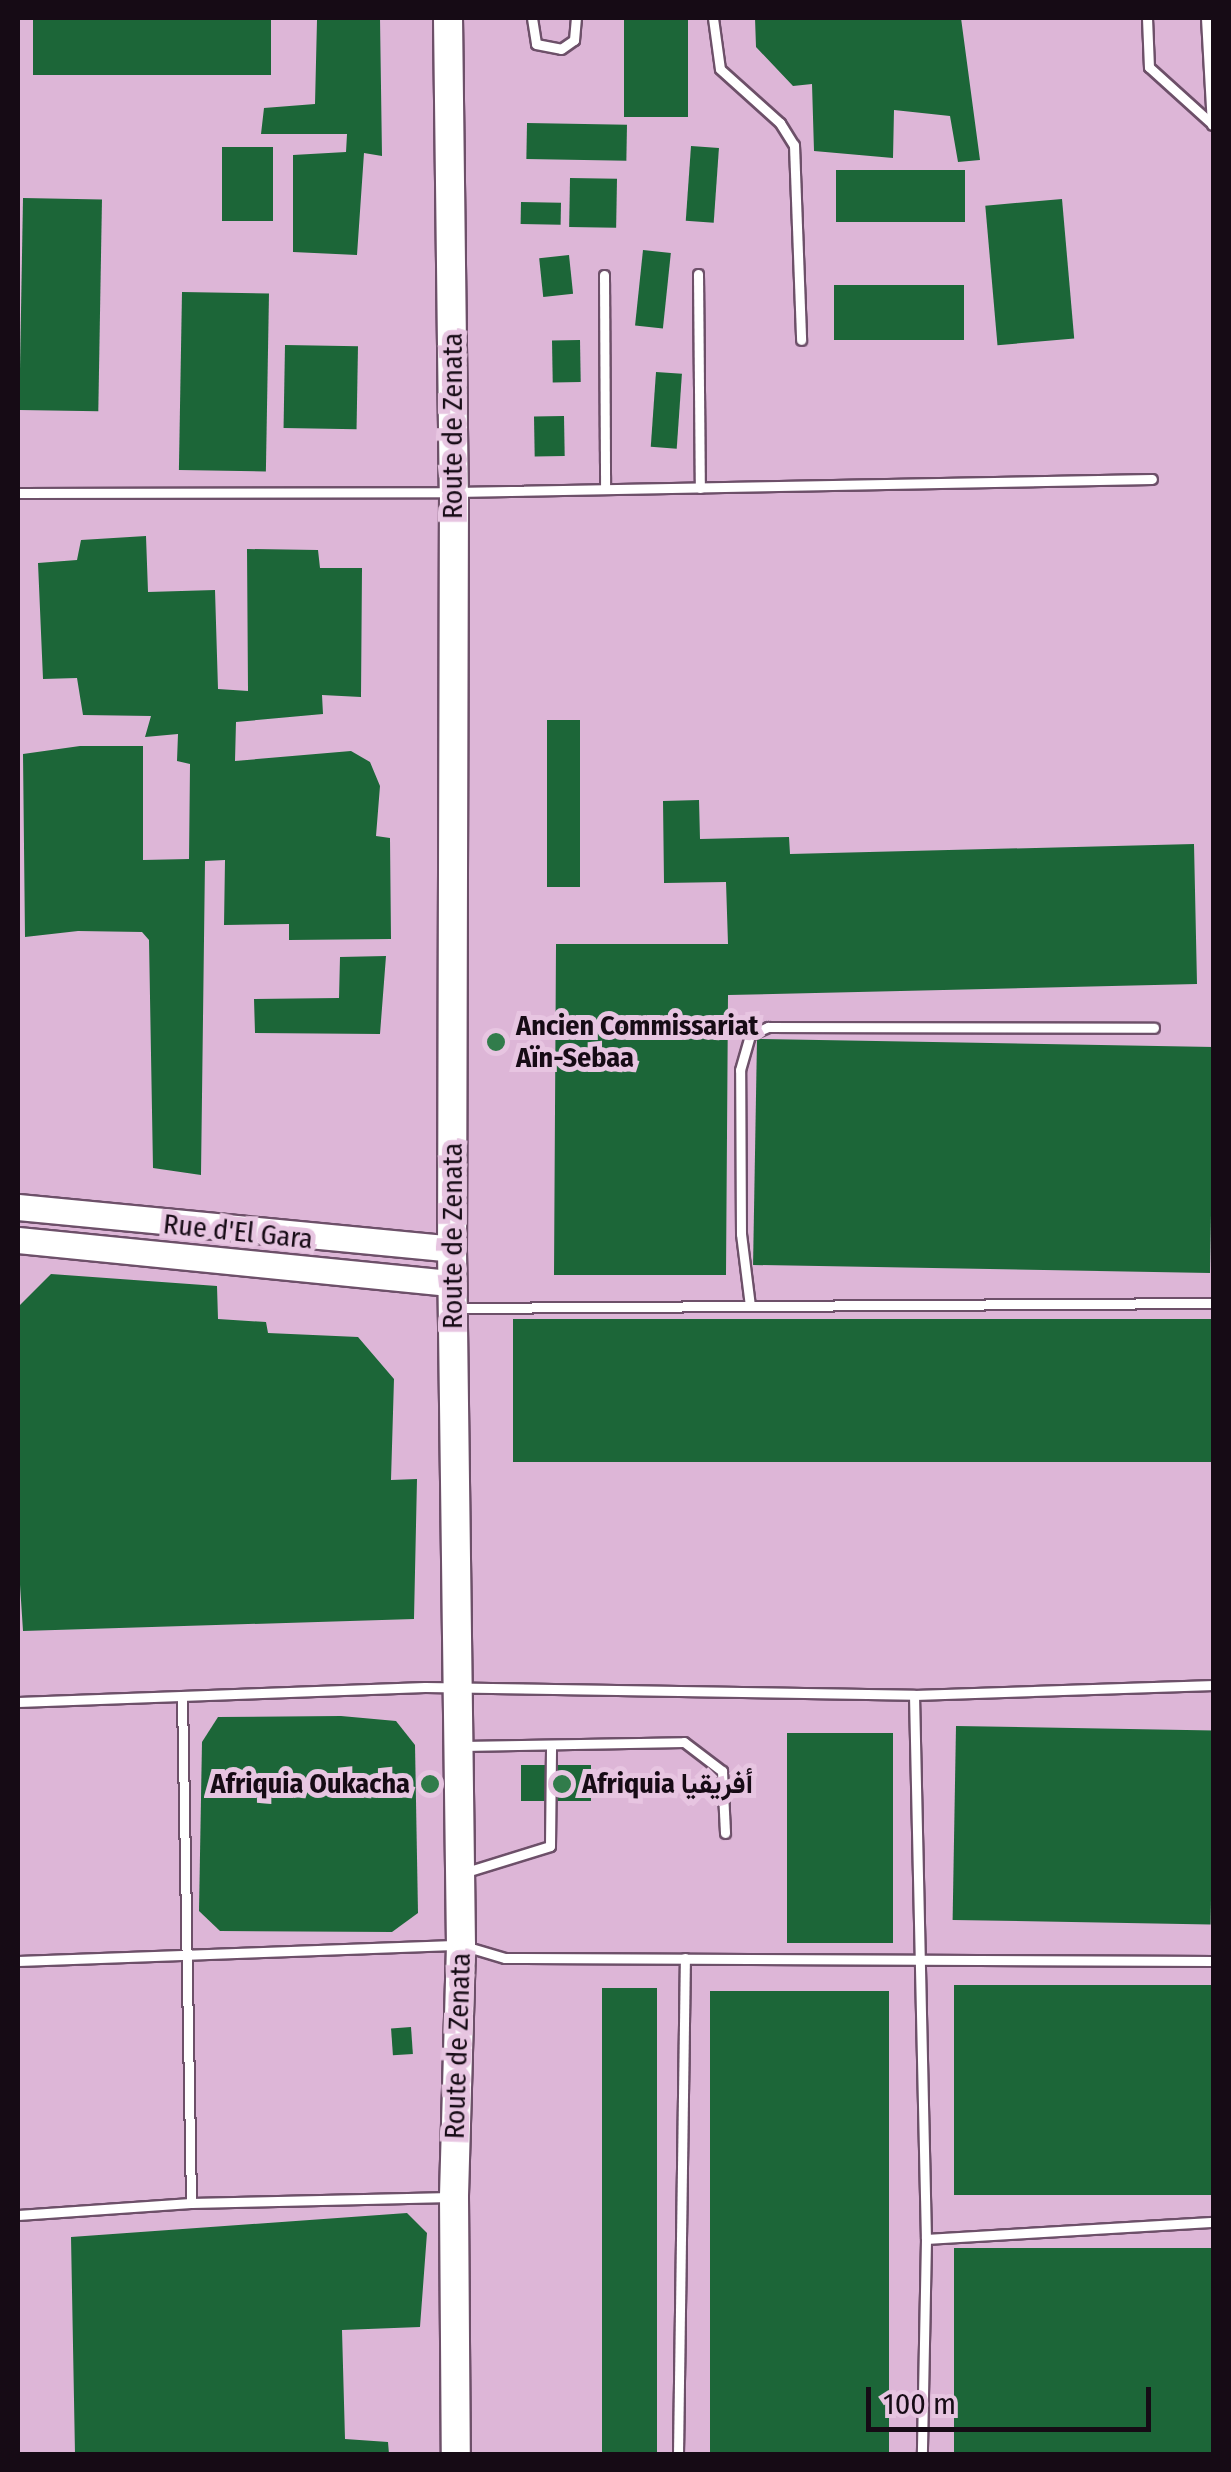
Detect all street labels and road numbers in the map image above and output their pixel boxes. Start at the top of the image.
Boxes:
street label: Route de Zenata [436,333,470,519]
street label: Route de Zenata [436,1143,470,1329]
street label: Rue d'El Gara [162,1207,314,1257]
street label: Route de Zenata [438,1952,478,2140]

